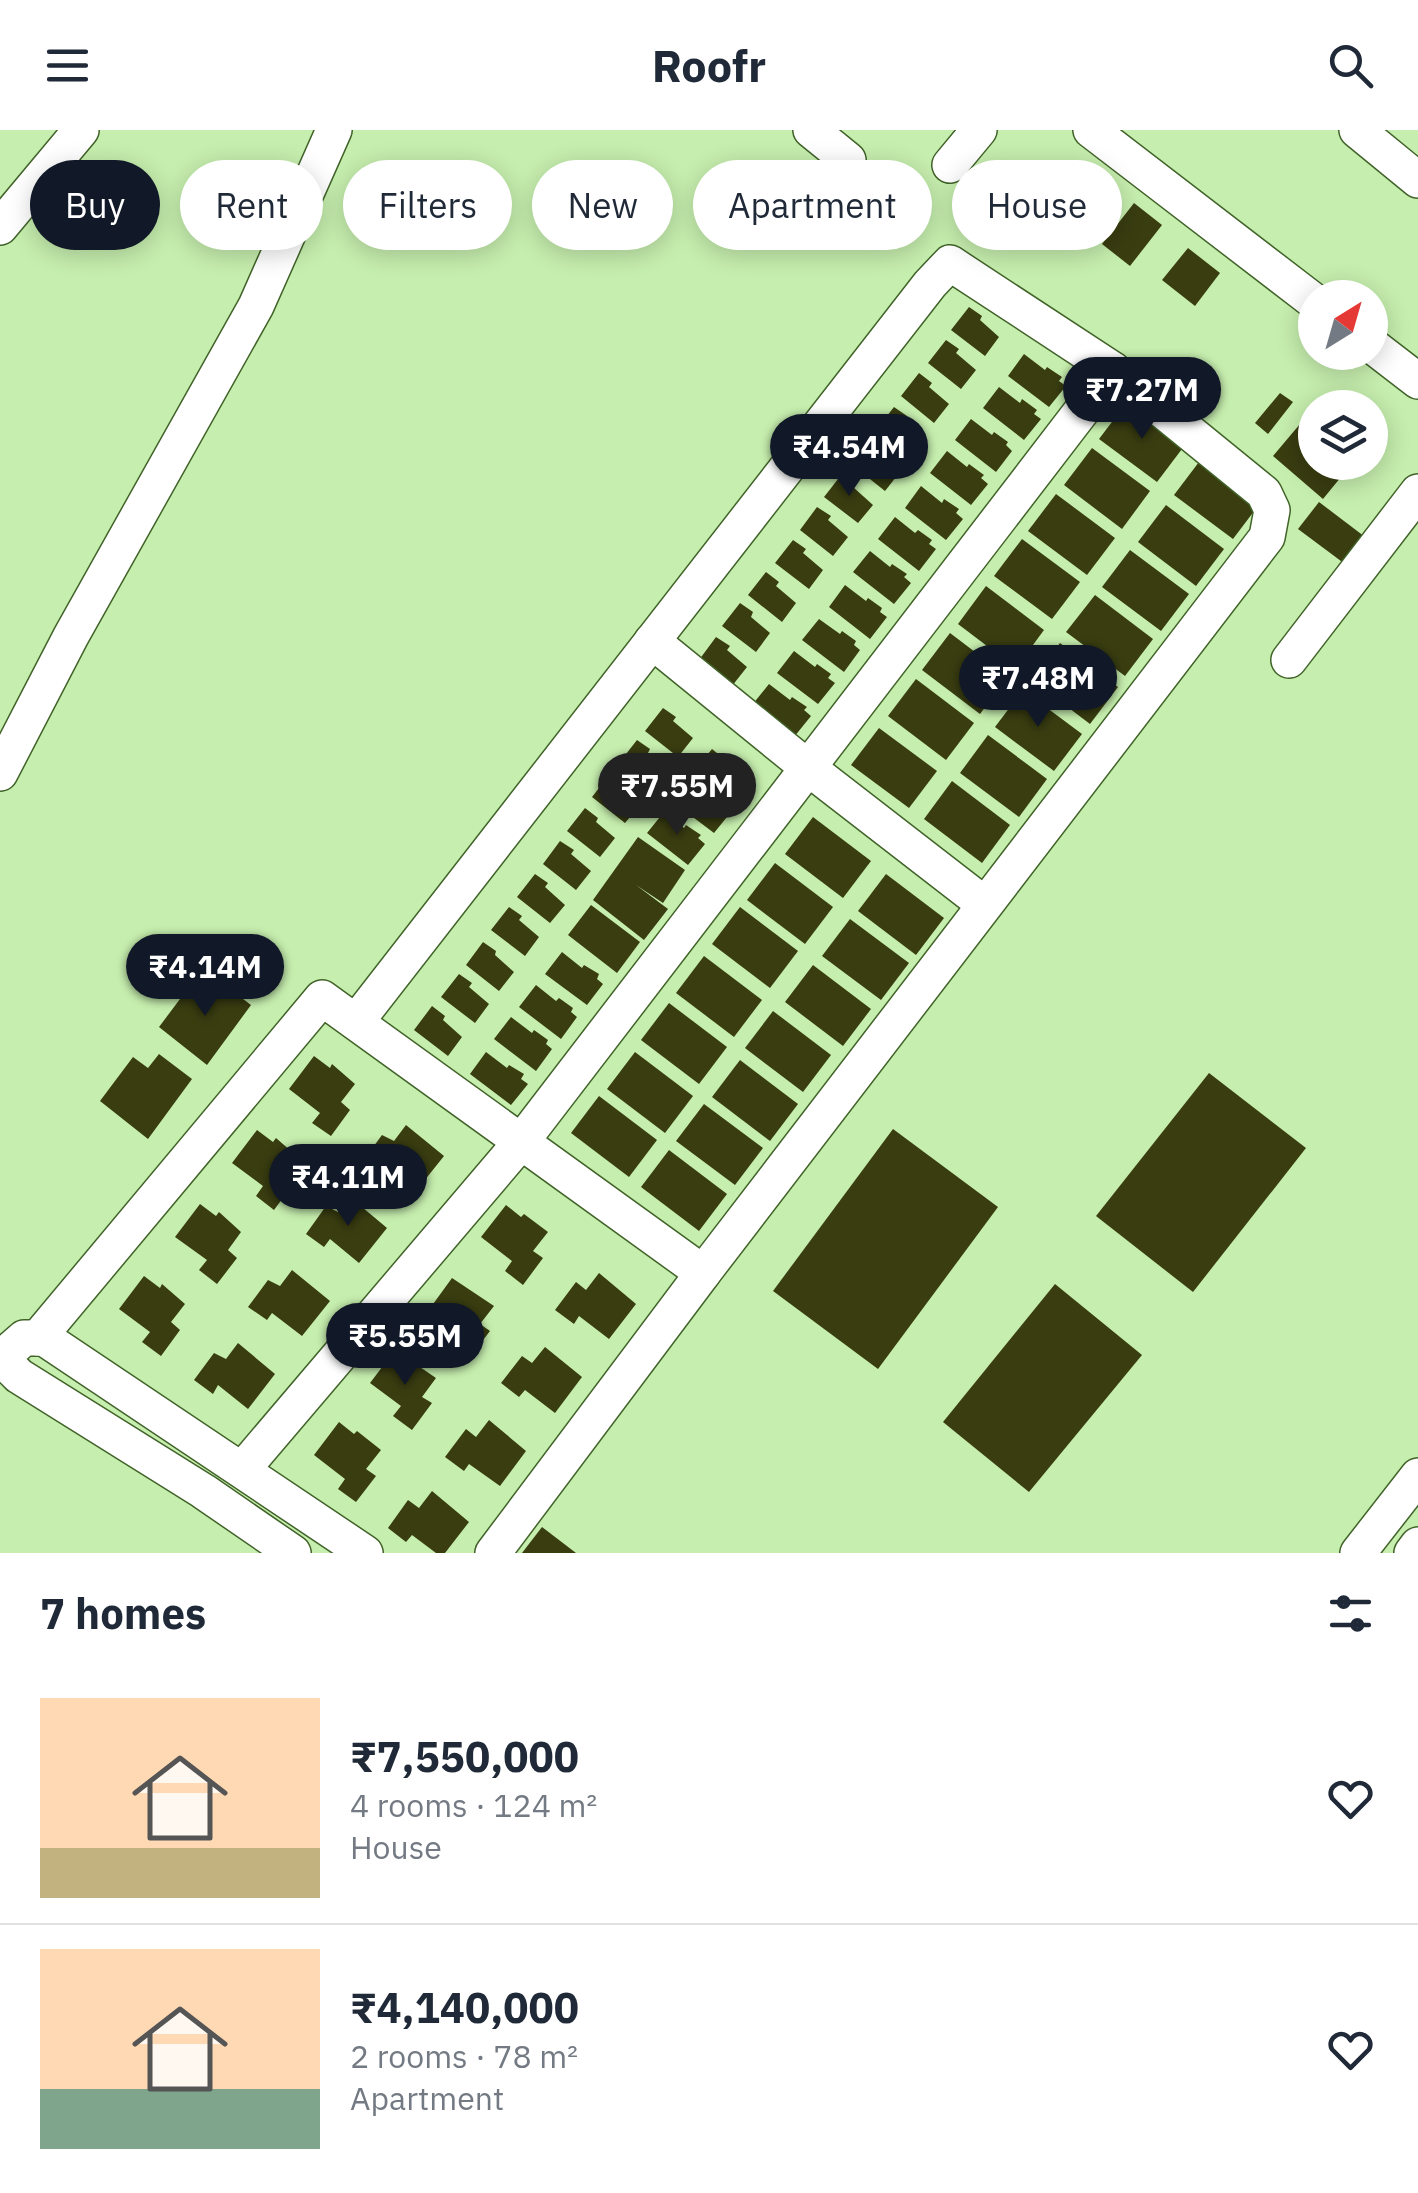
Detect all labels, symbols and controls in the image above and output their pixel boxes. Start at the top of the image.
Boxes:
text: Roofr [652,36,766,94]
icon: menu [40,38,95,93]
icon: search [1323,38,1378,93]
chip: Buy [30,160,160,250]
chip: Rent [180,160,323,250]
chip: Filters [343,160,512,250]
chip: New [532,160,673,250]
chip: Apartment [693,160,932,250]
chip: House [952,160,1122,250]
north arrow [1298,280,1388,370]
map controls [1298,280,1388,480]
pin: ₹7.27M [1061,357,1223,442]
text: ₹7.27M [1085,368,1199,410]
button: layers [1298,390,1388,480]
pin: ₹4.54M [768,414,930,499]
text: ₹4.54M [792,425,906,467]
pin: ₹7.48M [957,645,1119,730]
text: ₹7.48M [981,656,1095,698]
pin: ₹7.55M [596,753,758,838]
text: ₹7.55M [620,764,734,806]
pin: ₹4.14M [124,934,286,1019]
text: ₹4.14M [148,945,262,987]
pin: ₹4.11M [267,1144,429,1229]
text: ₹4.11M [291,1155,405,1197]
pin: ₹5.55M [324,1303,486,1388]
text: ₹5.55M [348,1314,462,1356]
text: 7 homes [40,1586,206,1641]
icon: filters [1323,1586,1378,1641]
text: ₹7,550,000 [350,1729,579,1784]
icon: home [120,1738,240,1858]
icon: heart [1323,1771,1378,1826]
text: 4 rooms · 124 m² [350,1784,597,1826]
text: House [350,1826,442,1868]
text: ₹4,140,000 [350,1980,579,2035]
icon: home [120,1989,240,2109]
icon: heart [1323,2022,1378,2077]
text: 2 rooms · 78 m² [350,2035,578,2077]
text: Apartment [350,2077,504,2119]

